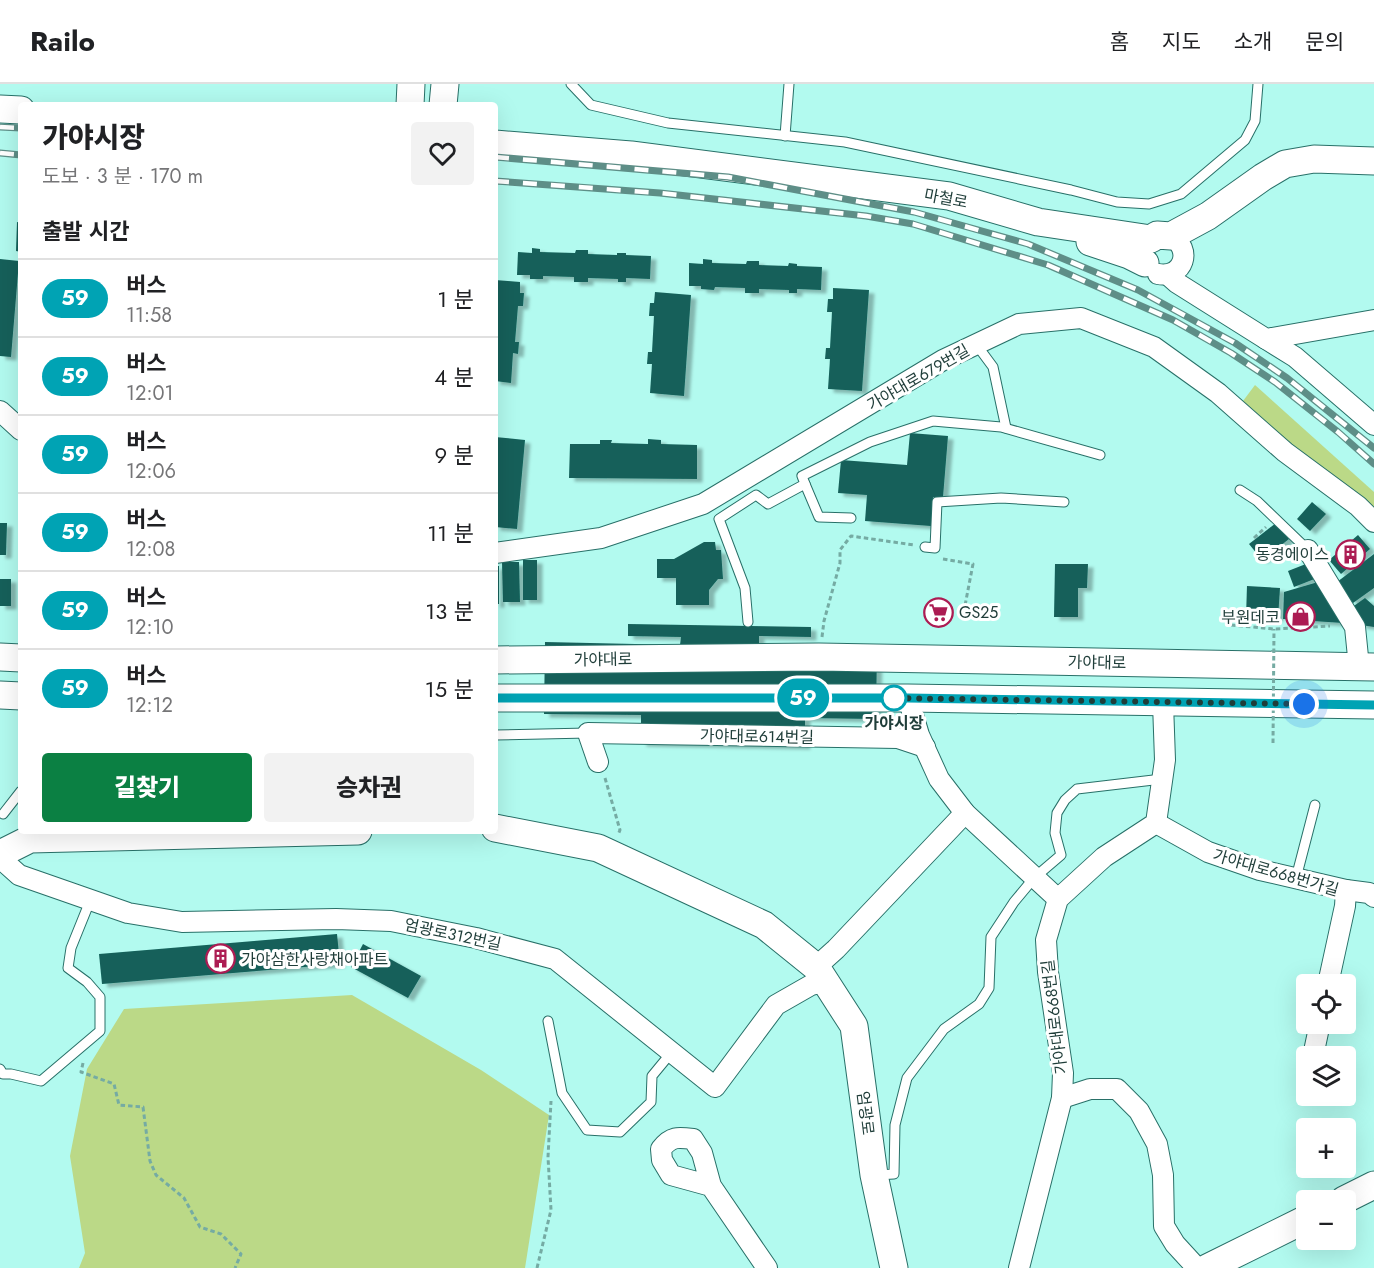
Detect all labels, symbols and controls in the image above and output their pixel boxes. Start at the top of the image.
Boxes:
text: Railo [30,21,95,62]
text: 홈 [1110,27,1129,57]
text: 지도 [1162,27,1201,57]
text: 소개 [1234,27,1272,57]
text: 문의 [1305,27,1344,57]
text: 가야시장 [42,117,145,158]
button: heart [411,122,474,185]
text: 도보 · 3 분 · 170 m [42,162,203,191]
street label: 마철로 [922,183,970,214]
text: 출발 시간 [42,215,130,247]
text: 버스 [126,269,166,301]
text: 59 [61,283,89,313]
text: 1 분 [437,283,474,315]
text: 11:58 [126,301,172,330]
street label: 가야대로679번길 [863,339,974,416]
text: 버스 [126,347,166,379]
text: 59 [61,361,89,391]
text: 4 분 [434,361,474,393]
text: 12:01 [126,379,173,408]
text: 버스 [126,425,166,457]
text: 59 [61,439,89,469]
text: 9 분 [434,439,474,471]
text: 12:06 [126,457,176,486]
text: 버스 [126,503,166,535]
text: 59 [61,517,89,547]
text: 11 분 [427,517,474,549]
text: 12:08 [126,535,175,564]
building icon: 동경에이스 [1334,538,1366,570]
place label: 동경에이스 [1255,543,1329,566]
text: 버스 [126,581,166,613]
text: 59 [61,595,89,625]
text: 13 분 [425,595,474,627]
supermarket icon: GS25 [922,596,954,628]
place label: GS25 [959,601,998,624]
shop icon: 부원데코 [1285,601,1317,633]
place label: 부원데코 [1221,606,1280,629]
text: 12:10 [126,613,173,642]
street label: 가야대로 [573,647,633,672]
street label: 가야대로 [1067,650,1127,675]
text: 버스 [126,659,166,691]
text: 59 [61,673,89,703]
text: 15 분 [425,673,474,705]
line badge: 59 [776,678,830,718]
text: 59 [789,683,817,713]
marker: 가야시장 [881,685,907,711]
your location [1289,689,1319,719]
text: 12:12 [126,691,173,720]
place label: 가야시장 [865,712,924,735]
street label: 가야대로614번길 [700,724,814,749]
button: 길찾기 [42,753,252,822]
button: 승차권 [264,753,474,822]
street label: 가야대로668번가길 [1210,843,1342,901]
street label: 엄광로312번길 [402,913,504,956]
building icon: 가야삼한사랑채아파트 [204,943,236,975]
place label: 가야삼한사랑채아파트 [241,948,388,971]
street label: 가야대로668번길 [1036,958,1073,1076]
map controls [1296,974,1356,1250]
button: locate [1296,974,1356,1034]
button: layers [1296,1046,1356,1106]
street label: 엄광로 [851,1090,880,1137]
button: + [1296,1118,1356,1178]
button: − [1296,1190,1356,1250]

